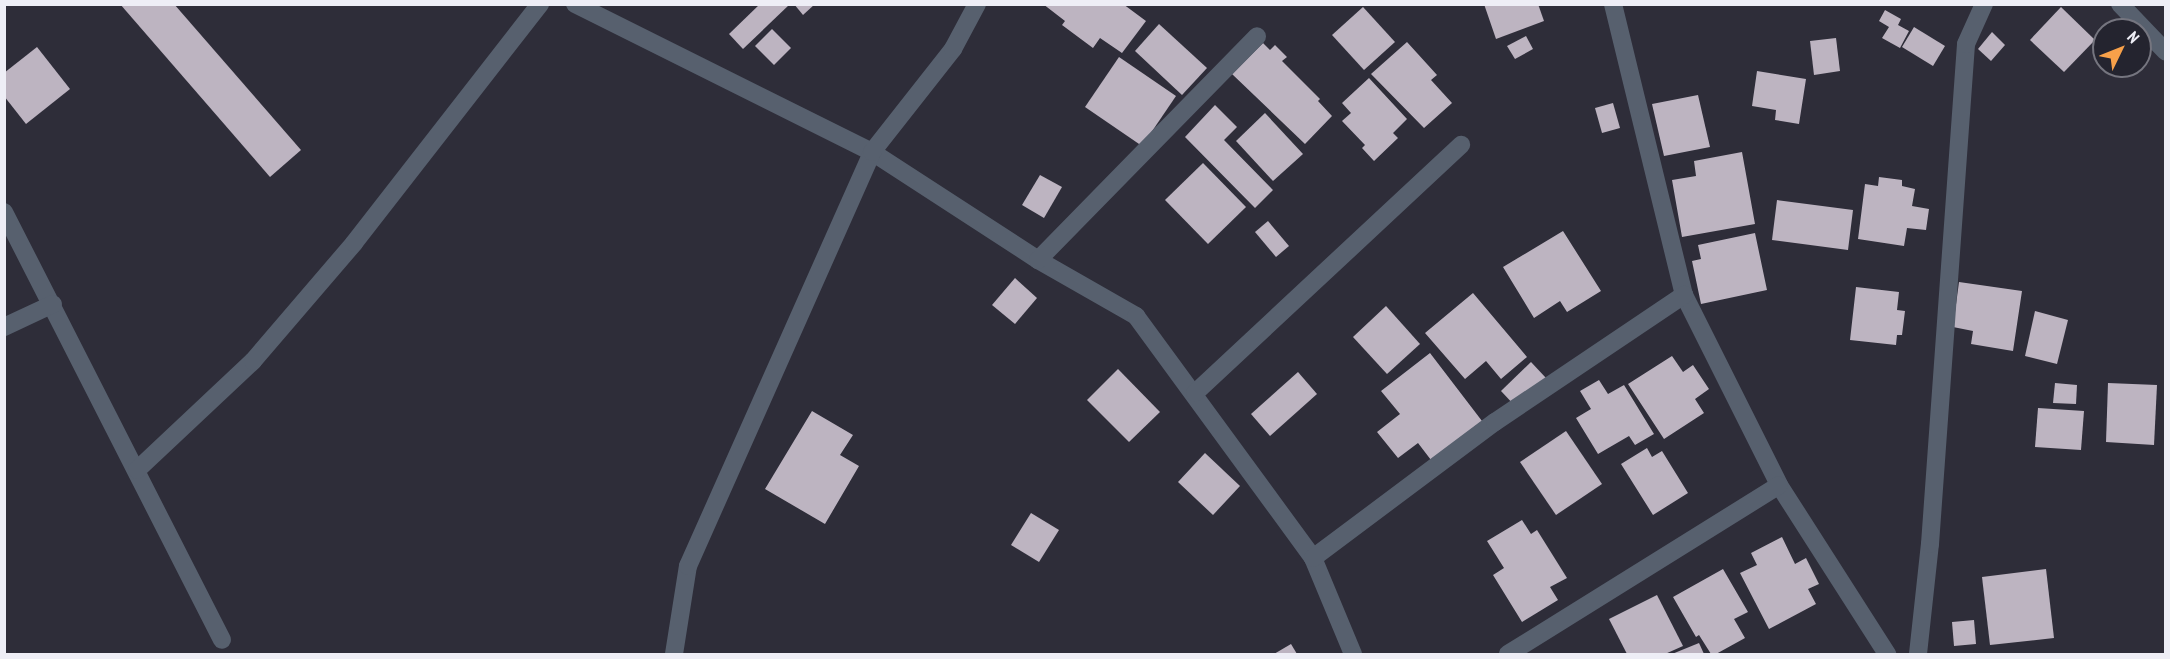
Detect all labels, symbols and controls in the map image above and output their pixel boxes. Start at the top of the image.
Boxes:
north arrow [2092,18,2152,78]
text: N [2123,27,2144,47]

